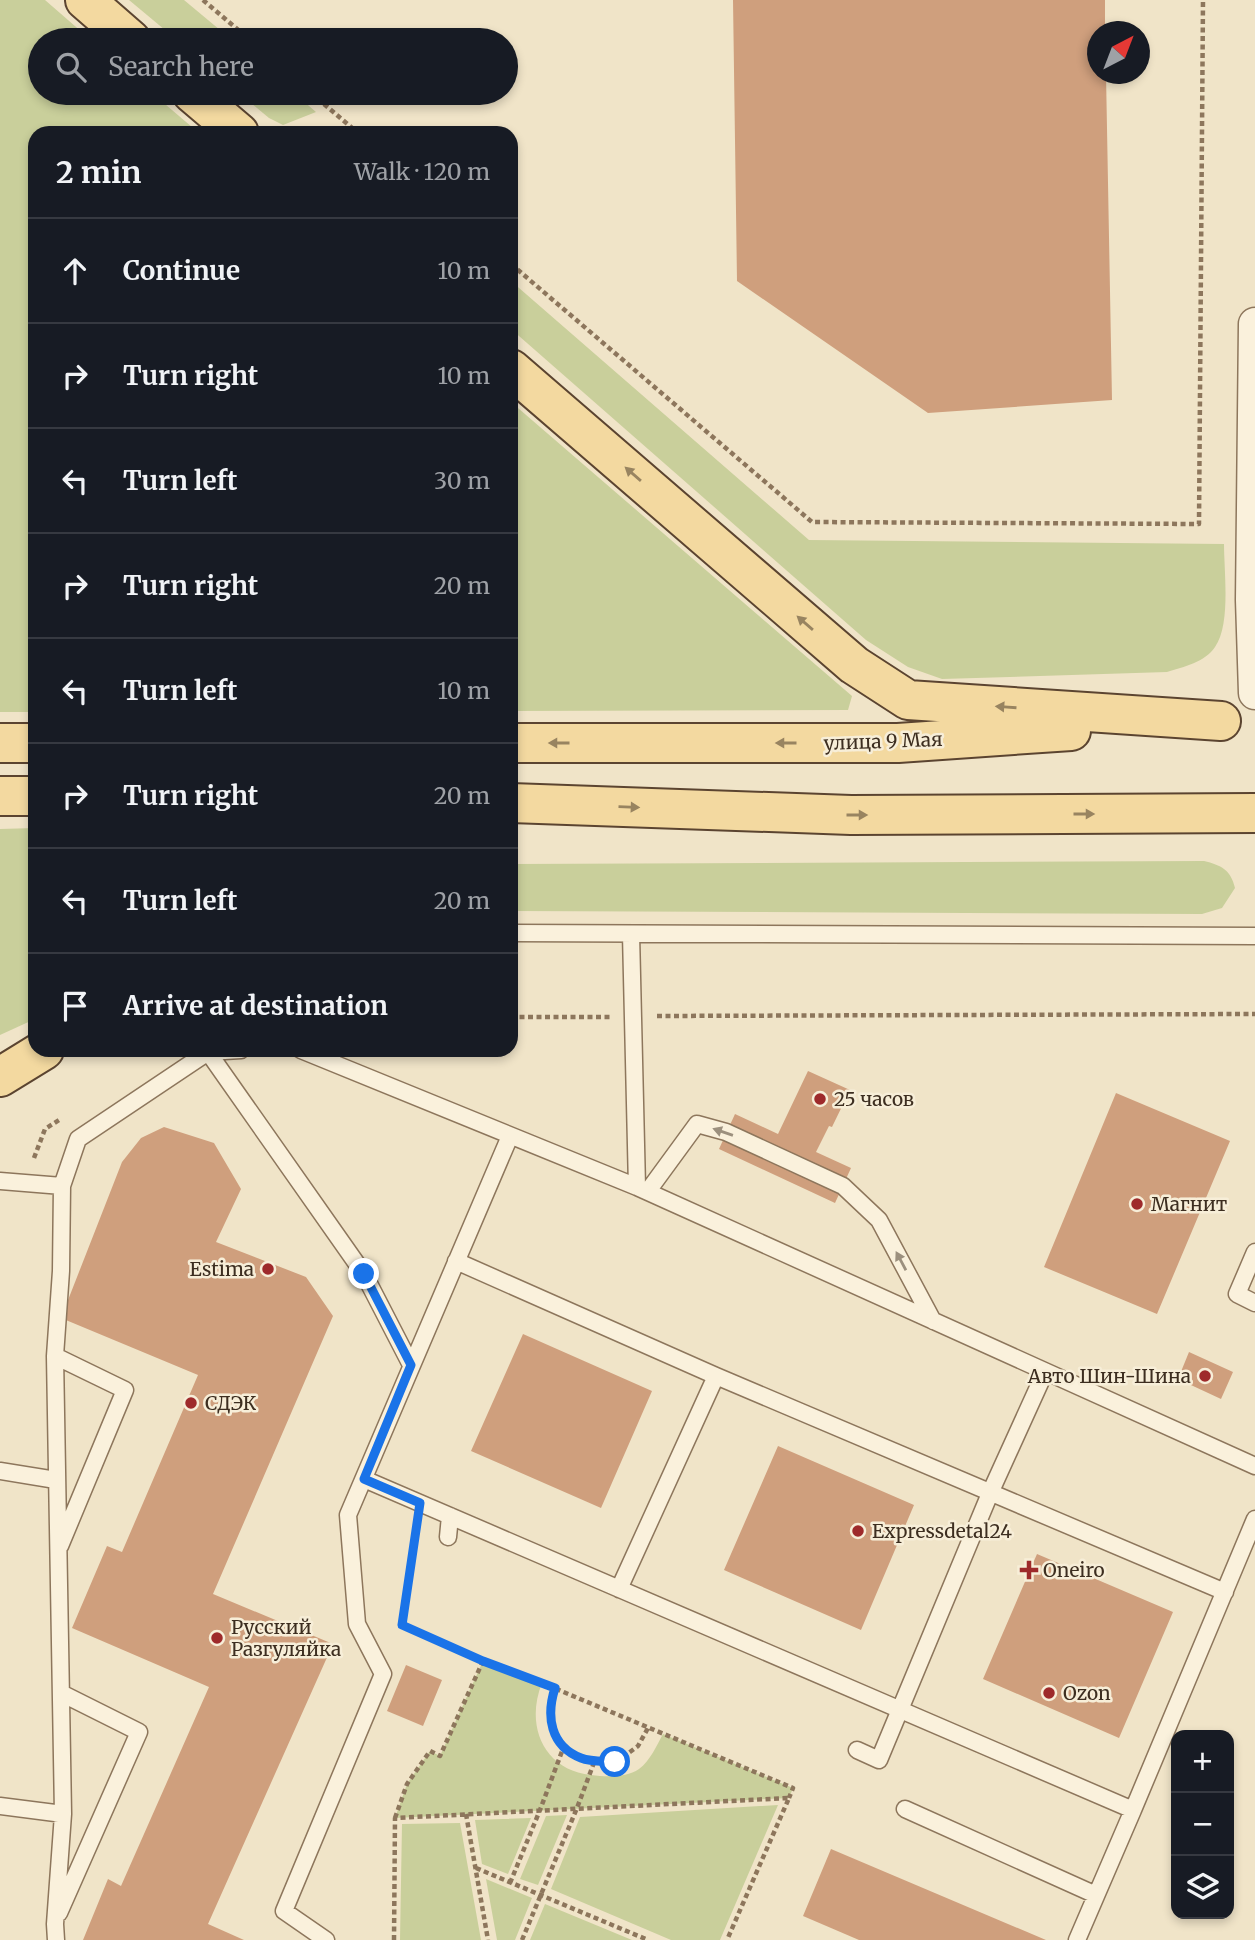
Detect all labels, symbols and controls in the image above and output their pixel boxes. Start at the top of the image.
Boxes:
north arrow [1087,21,1150,84]
search box [28,28,518,105]
icon: search [52,48,90,86]
text: Search here [108,50,254,83]
text: 2 min [56,153,141,191]
text: Walk · 120 m [354,157,490,186]
icon: ahead [56,252,94,290]
text: Continue [123,254,240,287]
text: 10 m [437,256,490,285]
icon: right [56,357,94,395]
text: Turn right [123,359,258,392]
text: 10 m [437,361,490,390]
icon: left [56,462,94,500]
text: Turn left [123,464,237,497]
text: 30 m [434,466,490,495]
one-way arrow [624,466,642,482]
icon: right [56,567,94,605]
text: Turn right [123,569,258,602]
text: 20 m [434,571,490,600]
one-way arrow [796,615,814,631]
icon: left [56,672,94,710]
text: Turn left [123,674,237,707]
text: 10 m [437,676,490,705]
one-way arrow [995,701,1017,712]
street label: улица 9 Мая [823,727,943,755]
one-way arrow [547,737,569,749]
one-way arrow [775,737,797,749]
icon: right [56,777,94,815]
text: Turn right [123,779,258,812]
text: 20 m [434,781,490,810]
one-way arrow [619,801,641,812]
one-way arrow [1073,808,1095,820]
one-way arrow [846,809,868,821]
icon: left [56,882,94,920]
text: Turn left [123,884,237,917]
text: 20 m [434,886,490,915]
icon: arrive [56,987,94,1025]
text: Arrive at destination [123,989,388,1022]
place label: 25 часов [834,1087,914,1111]
marker: 25 часов [812,1091,828,1107]
one-way arrow [713,1126,734,1137]
place label: Магнит [1151,1192,1227,1216]
marker: Магнит [1129,1196,1145,1212]
one-way arrow [895,1251,907,1271]
place label: Estima [190,1257,254,1281]
route end [348,1258,379,1289]
marker: Estima [260,1261,276,1277]
place label: Авто Шин-Шина [1027,1364,1191,1388]
marker: Авто Шин-Шина [1197,1368,1213,1384]
place label: СДЭК [205,1391,257,1415]
marker: СДЭК [183,1395,199,1411]
place label: Expressdetal24 [872,1519,1012,1543]
marker: Expressdetal24 [850,1523,866,1539]
place label: Oneiro [1043,1558,1105,1582]
marker: Oneiro [1021,1562,1037,1578]
place label: Русский Разгуляйка [231,1615,341,1661]
marker: Русский Разгуляйка [209,1630,225,1646]
place label: Ozon [1063,1681,1111,1705]
marker: Ozon [1041,1685,1057,1701]
map controls [1171,1730,1234,1919]
button: + [1171,1730,1234,1793]
route start [599,1746,630,1777]
button: − [1171,1793,1234,1856]
button: layers [1171,1856,1234,1919]

